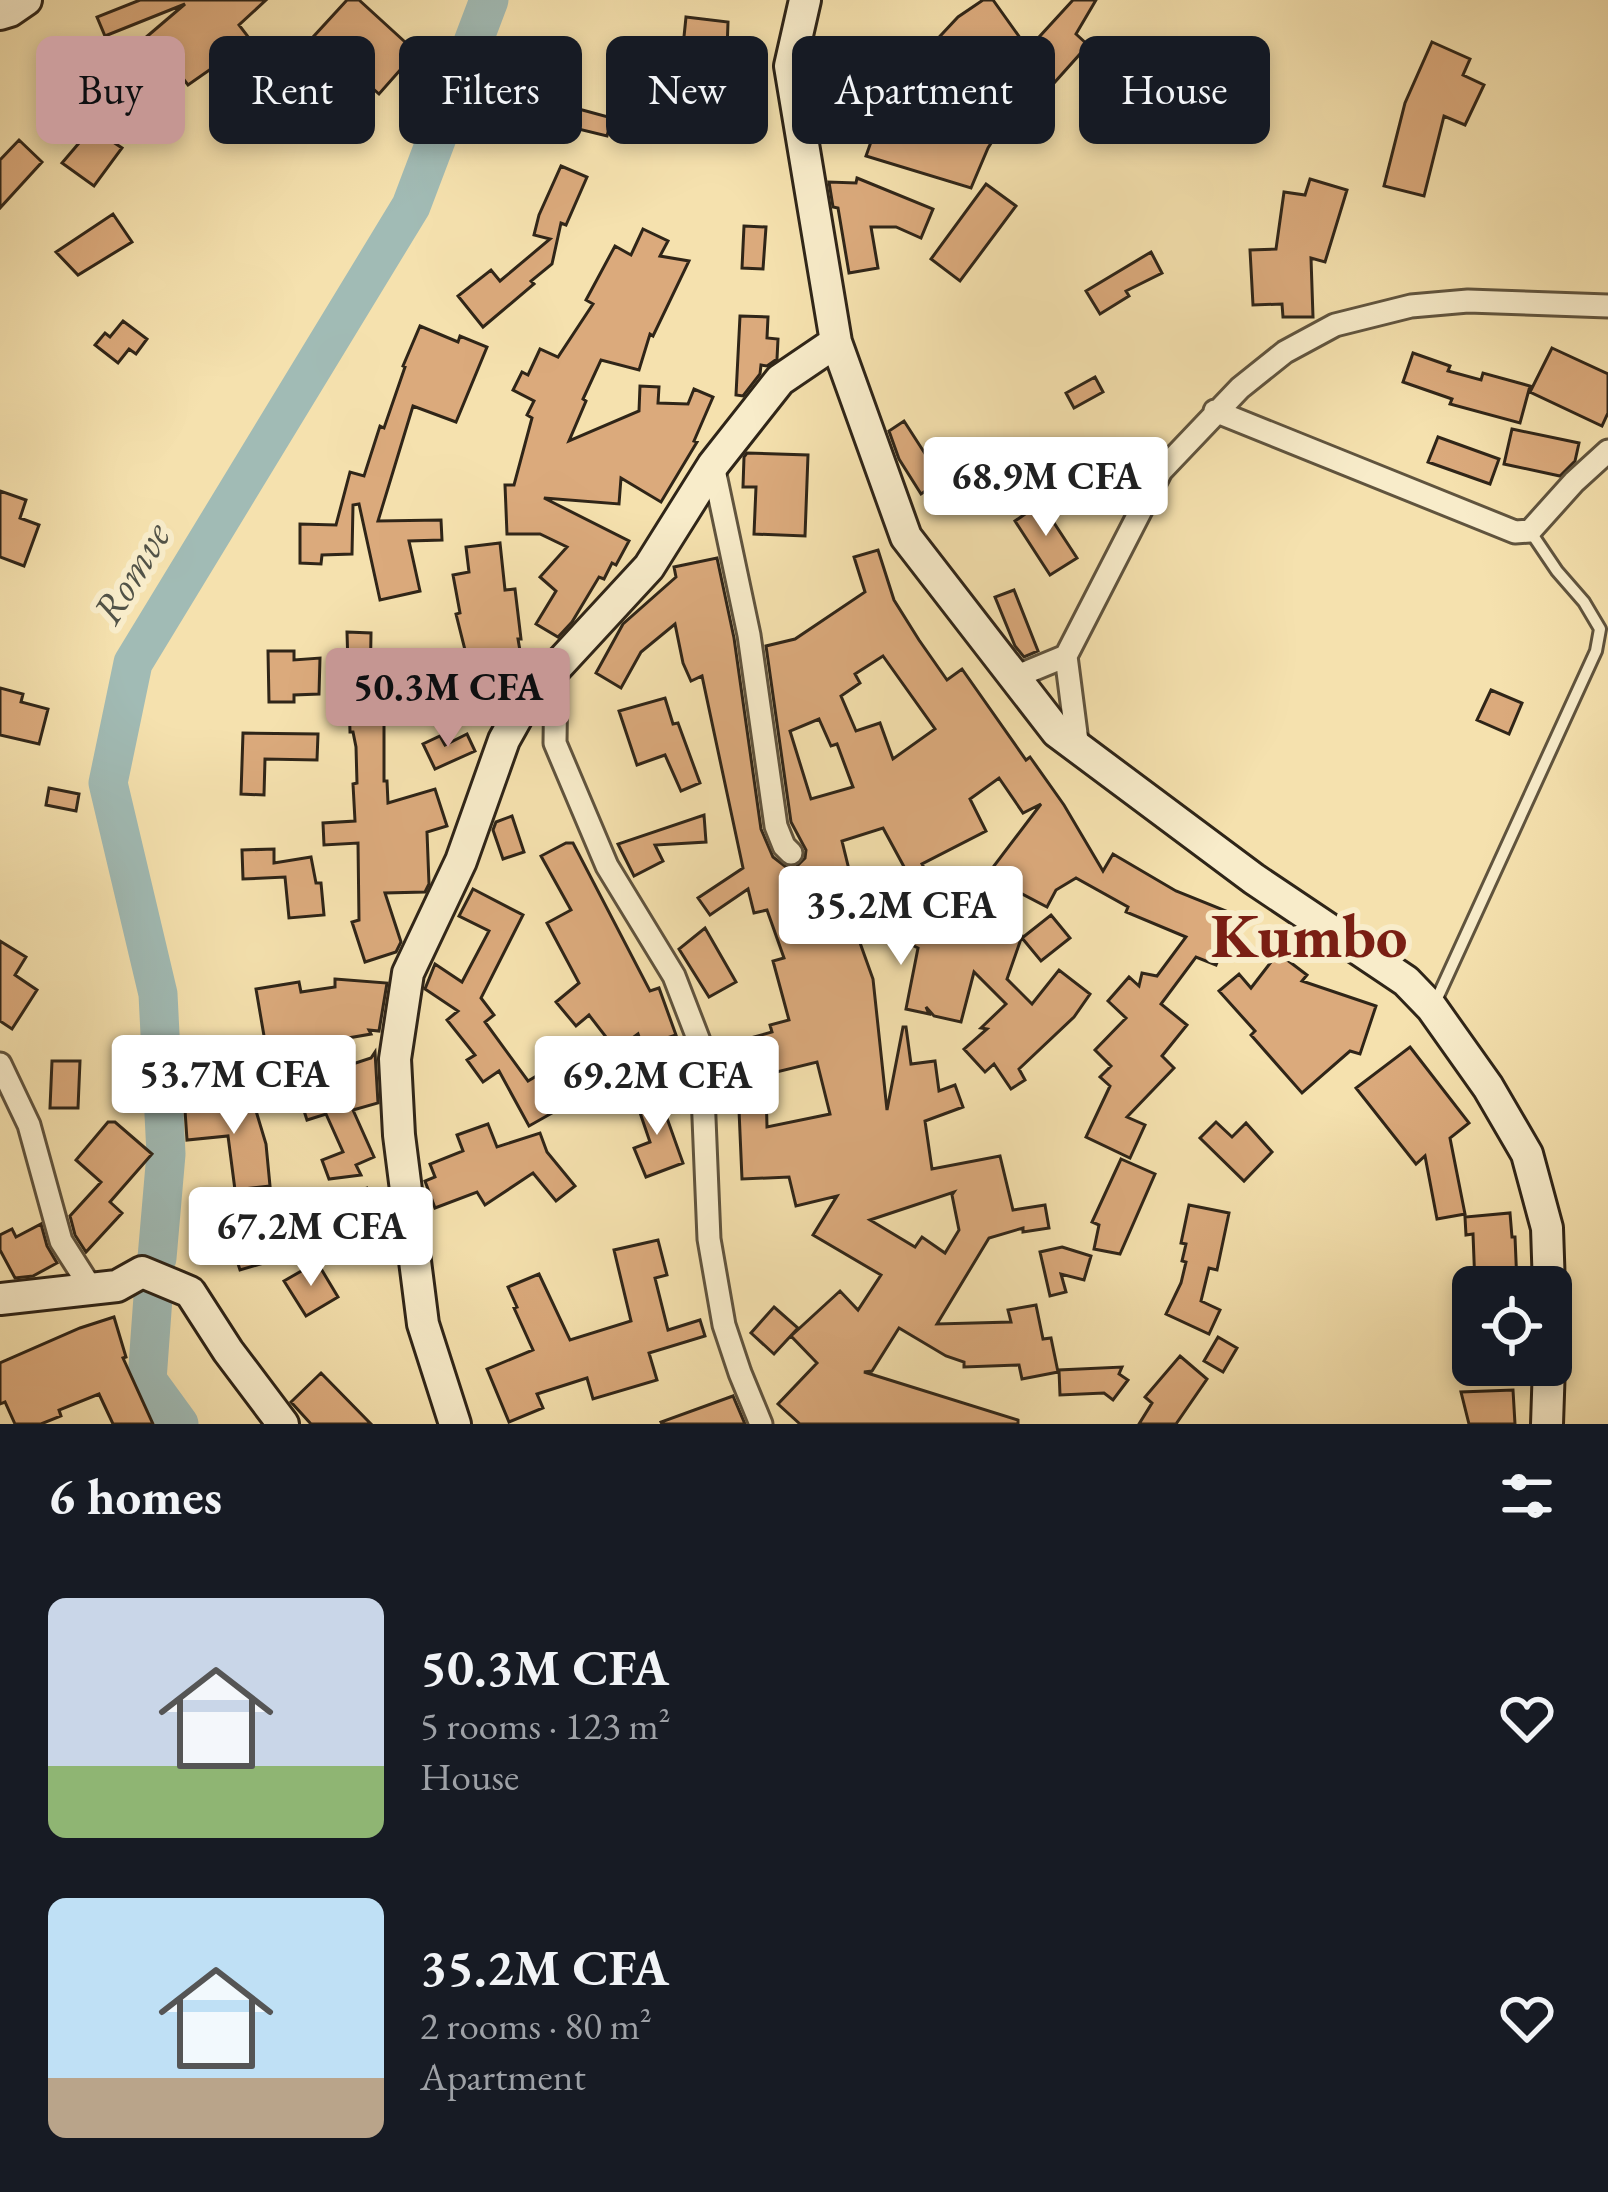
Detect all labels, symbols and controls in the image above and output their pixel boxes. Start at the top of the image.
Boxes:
chip: Buy [36,36,185,144]
chip: Rent [209,36,375,144]
chip: Filters [399,36,582,144]
chip: New [606,36,768,144]
chip: Apartment [792,36,1055,144]
chip: House [1079,36,1270,144]
pin: 68.9M CFA [909,437,1183,539]
text: 68.9M CFA [951,450,1141,501]
water label: Romve [79,511,183,634]
pin: 50.3M CFA [311,648,585,750]
text: 50.3M CFA [353,661,543,712]
pin: 35.2M CFA [764,866,1038,968]
text: 35.2M CFA [806,879,996,930]
district label: Kumbo [1210,894,1408,976]
pin: 53.7M CFA [97,1035,371,1137]
pin: 69.2M CFA [520,1036,794,1138]
text: 53.7M CFA [139,1048,329,1099]
text: 69.2M CFA [562,1049,752,1100]
pin: 67.2M CFA [174,1187,448,1289]
text: 67.2M CFA [216,1200,406,1251]
map controls [1452,1266,1572,1386]
button: locate [1452,1266,1572,1386]
text: 6 homes [48,1463,222,1529]
icon: filters [1494,1463,1560,1529]
text: 50.3M CFA [420,1634,669,1700]
icon: home [144,1646,288,1790]
icon: heart [1494,1685,1560,1751]
text: 5 rooms · 123 m² [420,1700,671,1751]
text: House [420,1751,519,1802]
text: 35.2M CFA [420,1934,669,2000]
icon: home [144,1946,288,2090]
icon: heart [1494,1985,1560,2051]
text: 2 rooms · 80 m² [420,2000,652,2051]
text: Apartment [420,2051,586,2102]

